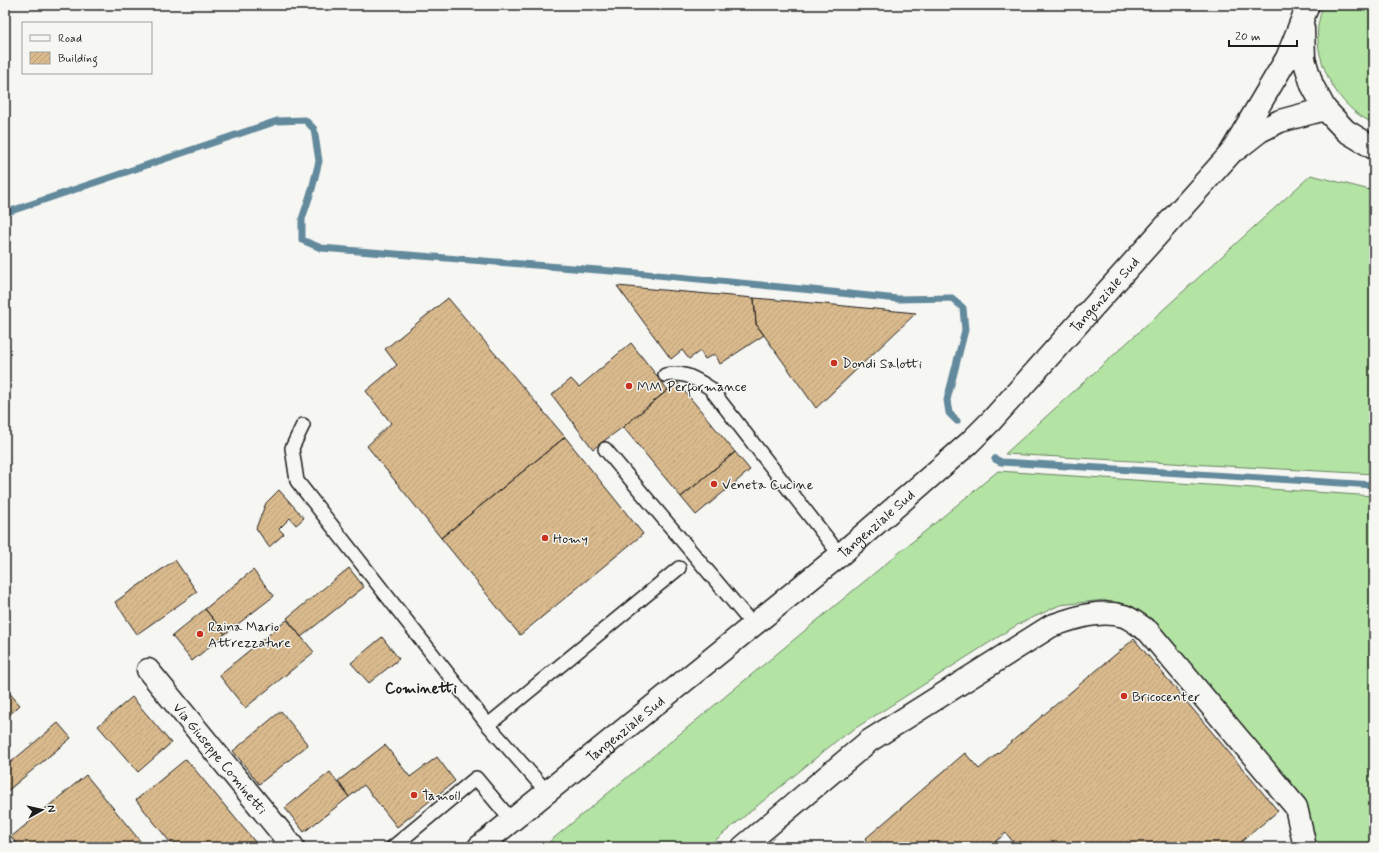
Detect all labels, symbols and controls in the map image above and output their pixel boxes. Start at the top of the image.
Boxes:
legend [22,22,152,74]
scale bar [1229,22,1297,48]
text: 20 m [1235,29,1261,45]
text: Road [58,31,82,47]
text: Building [58,51,98,68]
street label: Tangenziale Sud [1066,253,1144,337]
place label: Dondi Salotti [842,355,922,373]
marker: Dondi Salotti [829,358,839,368]
place label: MM Performance [637,378,747,398]
marker: MM Performance [624,381,634,391]
place label: Veneta Cucine [722,476,814,494]
marker: Veneta Cucine [709,479,719,489]
street label: Tangenziale Sud [835,486,919,563]
place label: Homy [553,530,588,548]
marker: Homy [540,533,550,543]
place label: Raina Mario Attrezzature [208,618,291,652]
marker: Raina Mario Attrezzature [195,629,205,639]
district label: Cominetti [385,679,458,699]
place label: Bricocenter [1132,688,1200,706]
marker: Bricocenter [1119,691,1129,701]
street label: Tangenziale Sud [583,692,669,767]
street label: Via Giuseppe Cominetti [168,699,271,818]
place label: Tamoil [422,787,461,805]
north arrow [22,790,62,830]
marker: Tamoil [409,790,419,800]
text: N [43,804,58,813]

